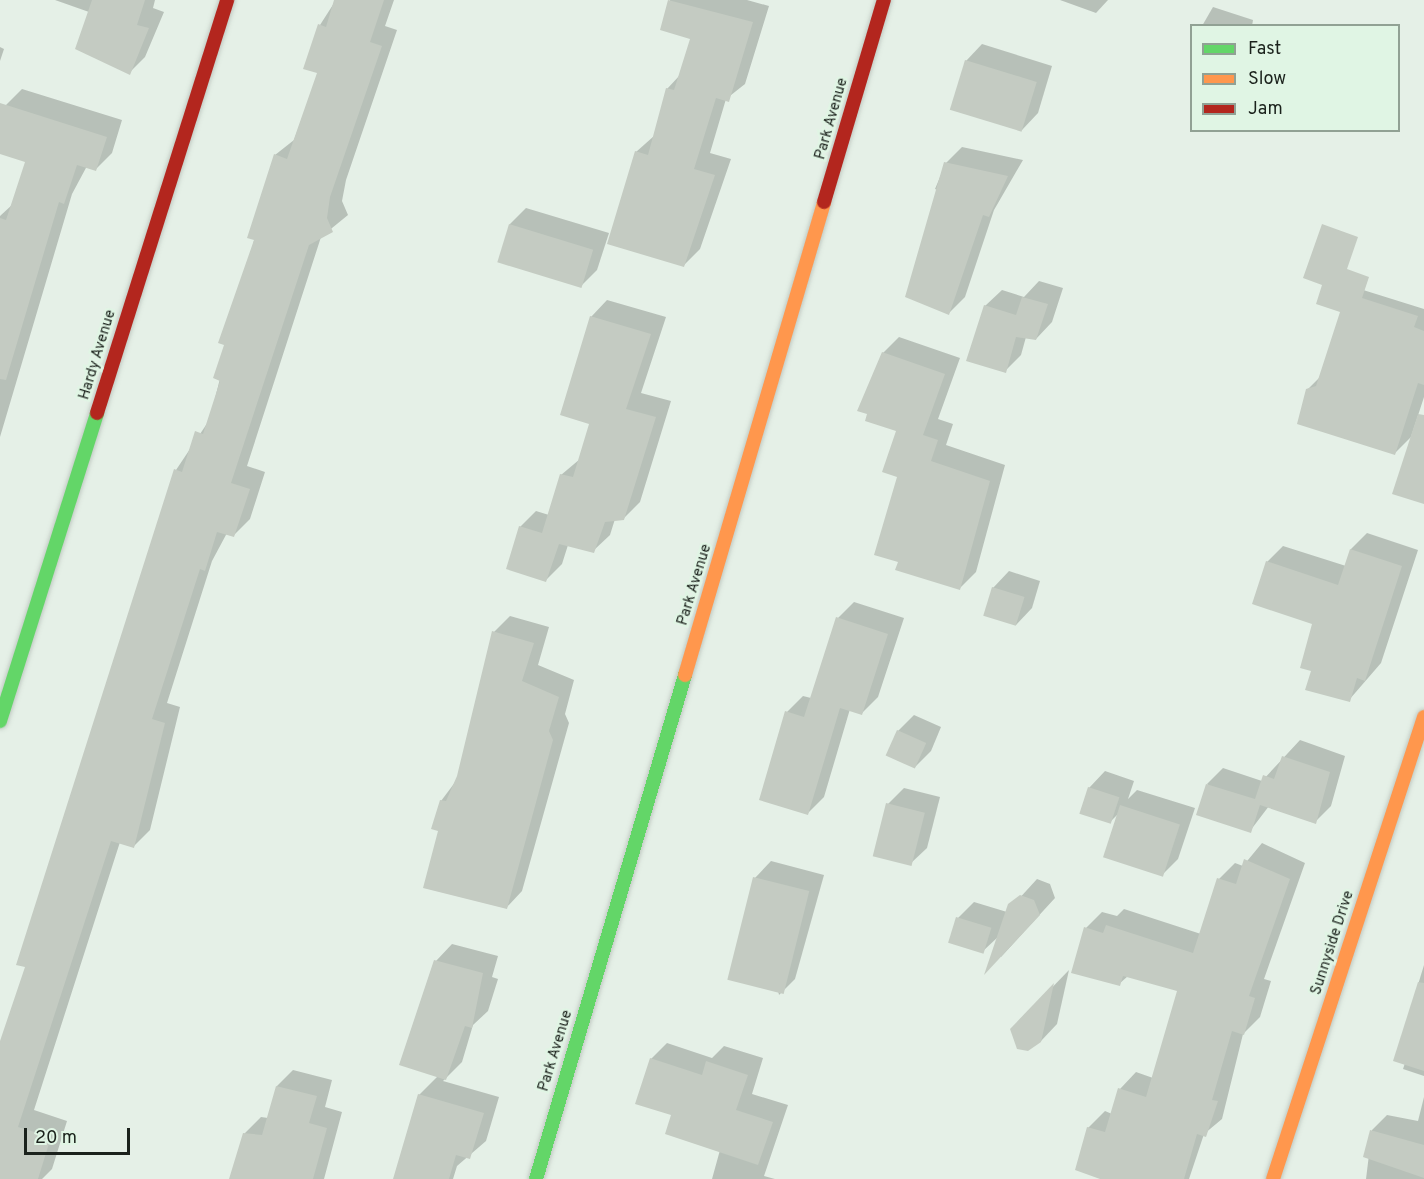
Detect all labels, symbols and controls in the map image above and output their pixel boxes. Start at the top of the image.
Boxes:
legend [1190,24,1400,132]
text: Fast [1248,38,1281,61]
text: Slow [1248,68,1286,91]
street label: Park Avenue [812,76,852,162]
text: Jam [1248,98,1283,121]
street label: Hardy Avenue [76,308,120,402]
street label: Park Avenue [674,542,716,628]
street label: Sunnyside Drive [1308,889,1358,997]
street label: Park Avenue [535,1008,577,1094]
scale bar [27,1116,134,1154]
text: 20 m [35,1127,77,1150]

